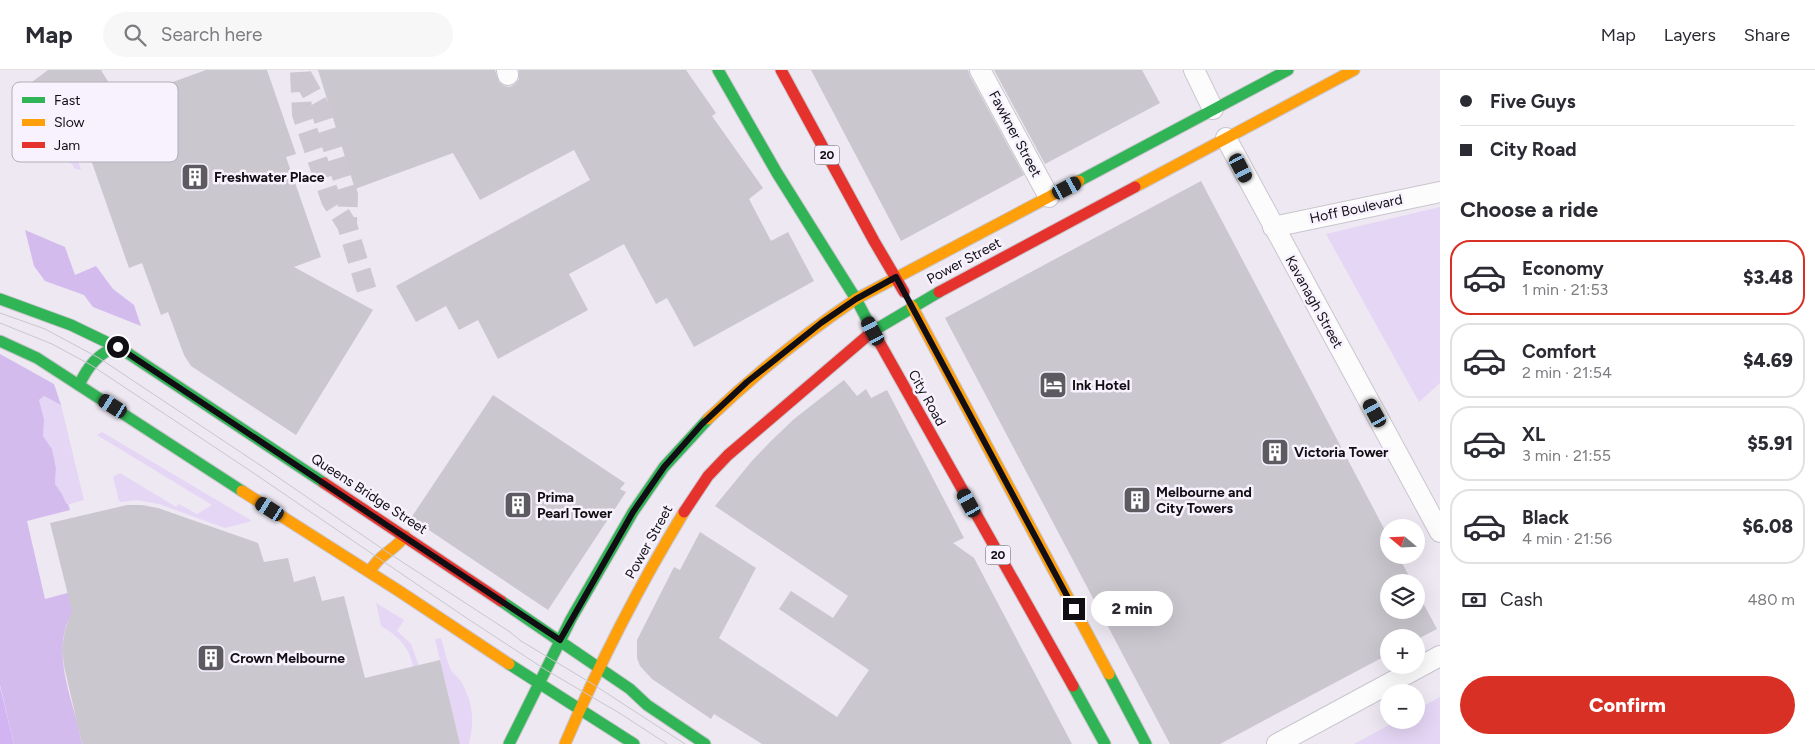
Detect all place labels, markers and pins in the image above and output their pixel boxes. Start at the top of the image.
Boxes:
building icon: Freshwater Place [180,162,210,192]
place label: Freshwater Place [214,169,325,186]
hotel icon: Ink Hotel [1038,370,1068,400]
place label: Ink Hotel [1072,377,1130,394]
building icon: Victoria Tower [1260,437,1290,467]
place label: Victoria Tower [1294,444,1389,461]
place label: Melbourne and City Towers [1156,484,1252,517]
building icon: Melbourne and City Towers [1122,485,1152,515]
place label: Prima Pearl Tower [537,489,613,522]
building icon: Prima Pearl Tower [503,490,533,520]
building icon: Crown Melbourne [196,643,226,673]
place label: Crown Melbourne [230,650,345,667]

